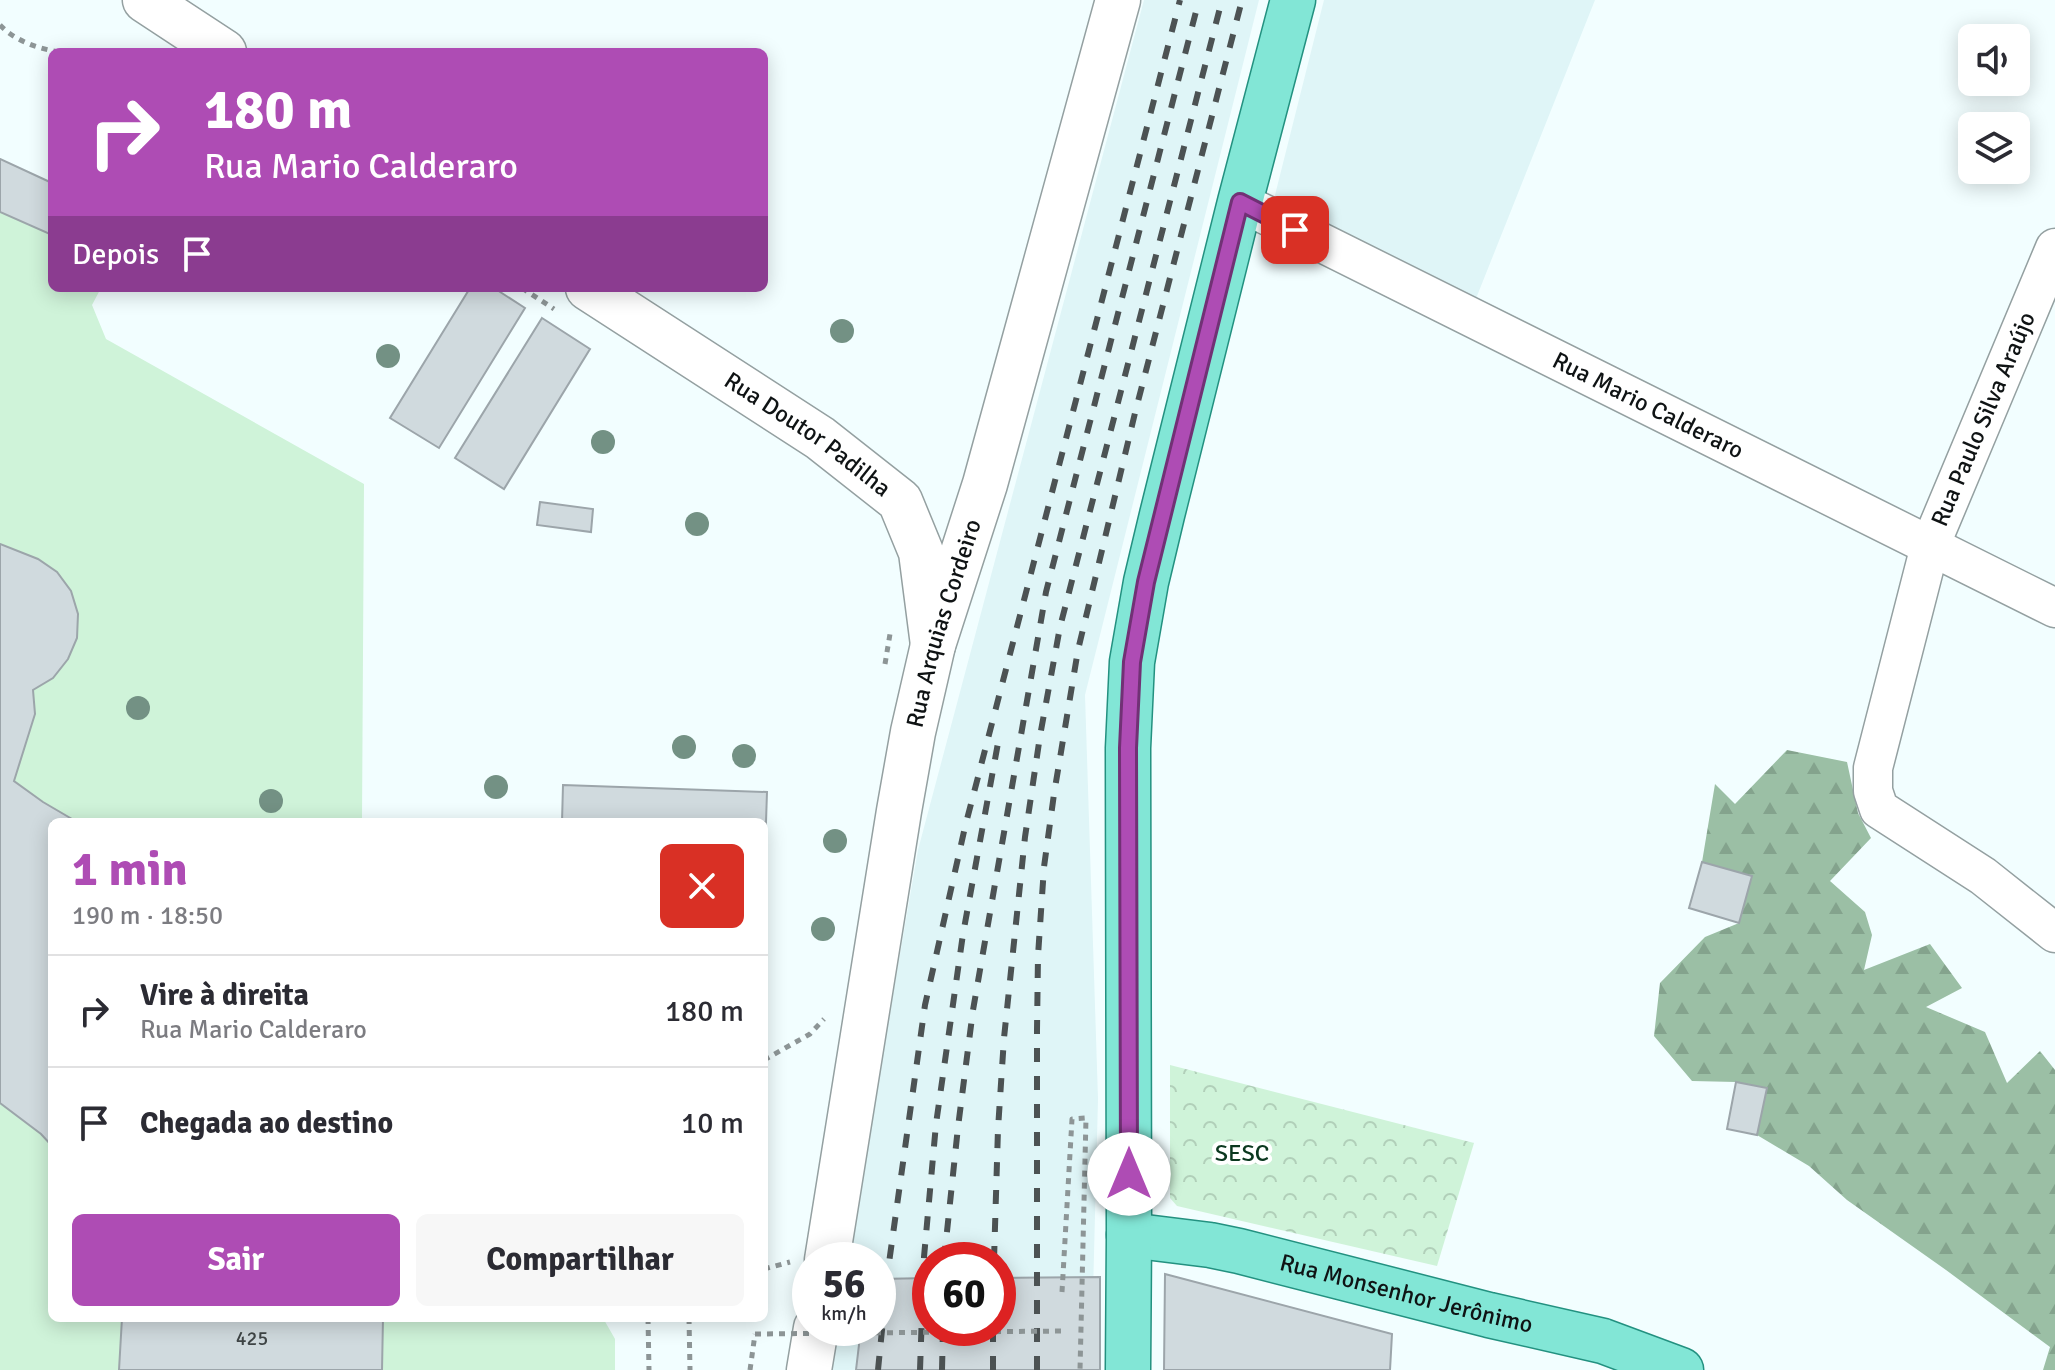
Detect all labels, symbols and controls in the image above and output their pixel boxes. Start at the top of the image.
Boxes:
map controls [1958,24,2030,184]
button: sound [1958,24,2030,96]
text: 180 m [204,75,352,144]
icon: right [72,80,176,184]
button: layers [1958,112,2030,184]
text: Rua Mario Calderaro [204,144,518,189]
pin [1261,196,1329,264]
icon: arrive [1273,208,1317,252]
icon: arrive [175,232,219,276]
text: Depois [72,236,159,273]
street label: Rua Paulo Silva Araújo [1924,307,2042,531]
street label: Rua Mario Calderaro [1548,345,1749,465]
street label: Rua Doutor Padilha [719,365,897,503]
street label: Rua Arquias Cordeiro [900,515,988,730]
text: 1 min [72,840,188,899]
button: close [660,844,744,928]
text: 190 m · 18:50 [72,900,223,932]
text: Vire à direita [140,977,309,1014]
icon: right [72,989,116,1033]
text: 180 m [665,993,744,1030]
text: Rua Mario Calderaro [140,1014,367,1046]
icon: arrive [72,1101,116,1145]
text: Chegada ao destino [140,1105,393,1142]
text: 10 m [681,1105,744,1142]
position arrow [1087,1132,1171,1216]
park label: SESC [1215,1138,1269,1168]
button: Sair [72,1214,400,1306]
button: Compartilhar [416,1214,744,1306]
speed limit sign: 60 [912,1242,1016,1346]
street label: Rua Monsenhor Jerônimo [1277,1247,1536,1340]
text: 56 [822,1259,866,1309]
text: km/h [821,1301,867,1326]
house number: 425 [236,1326,268,1351]

